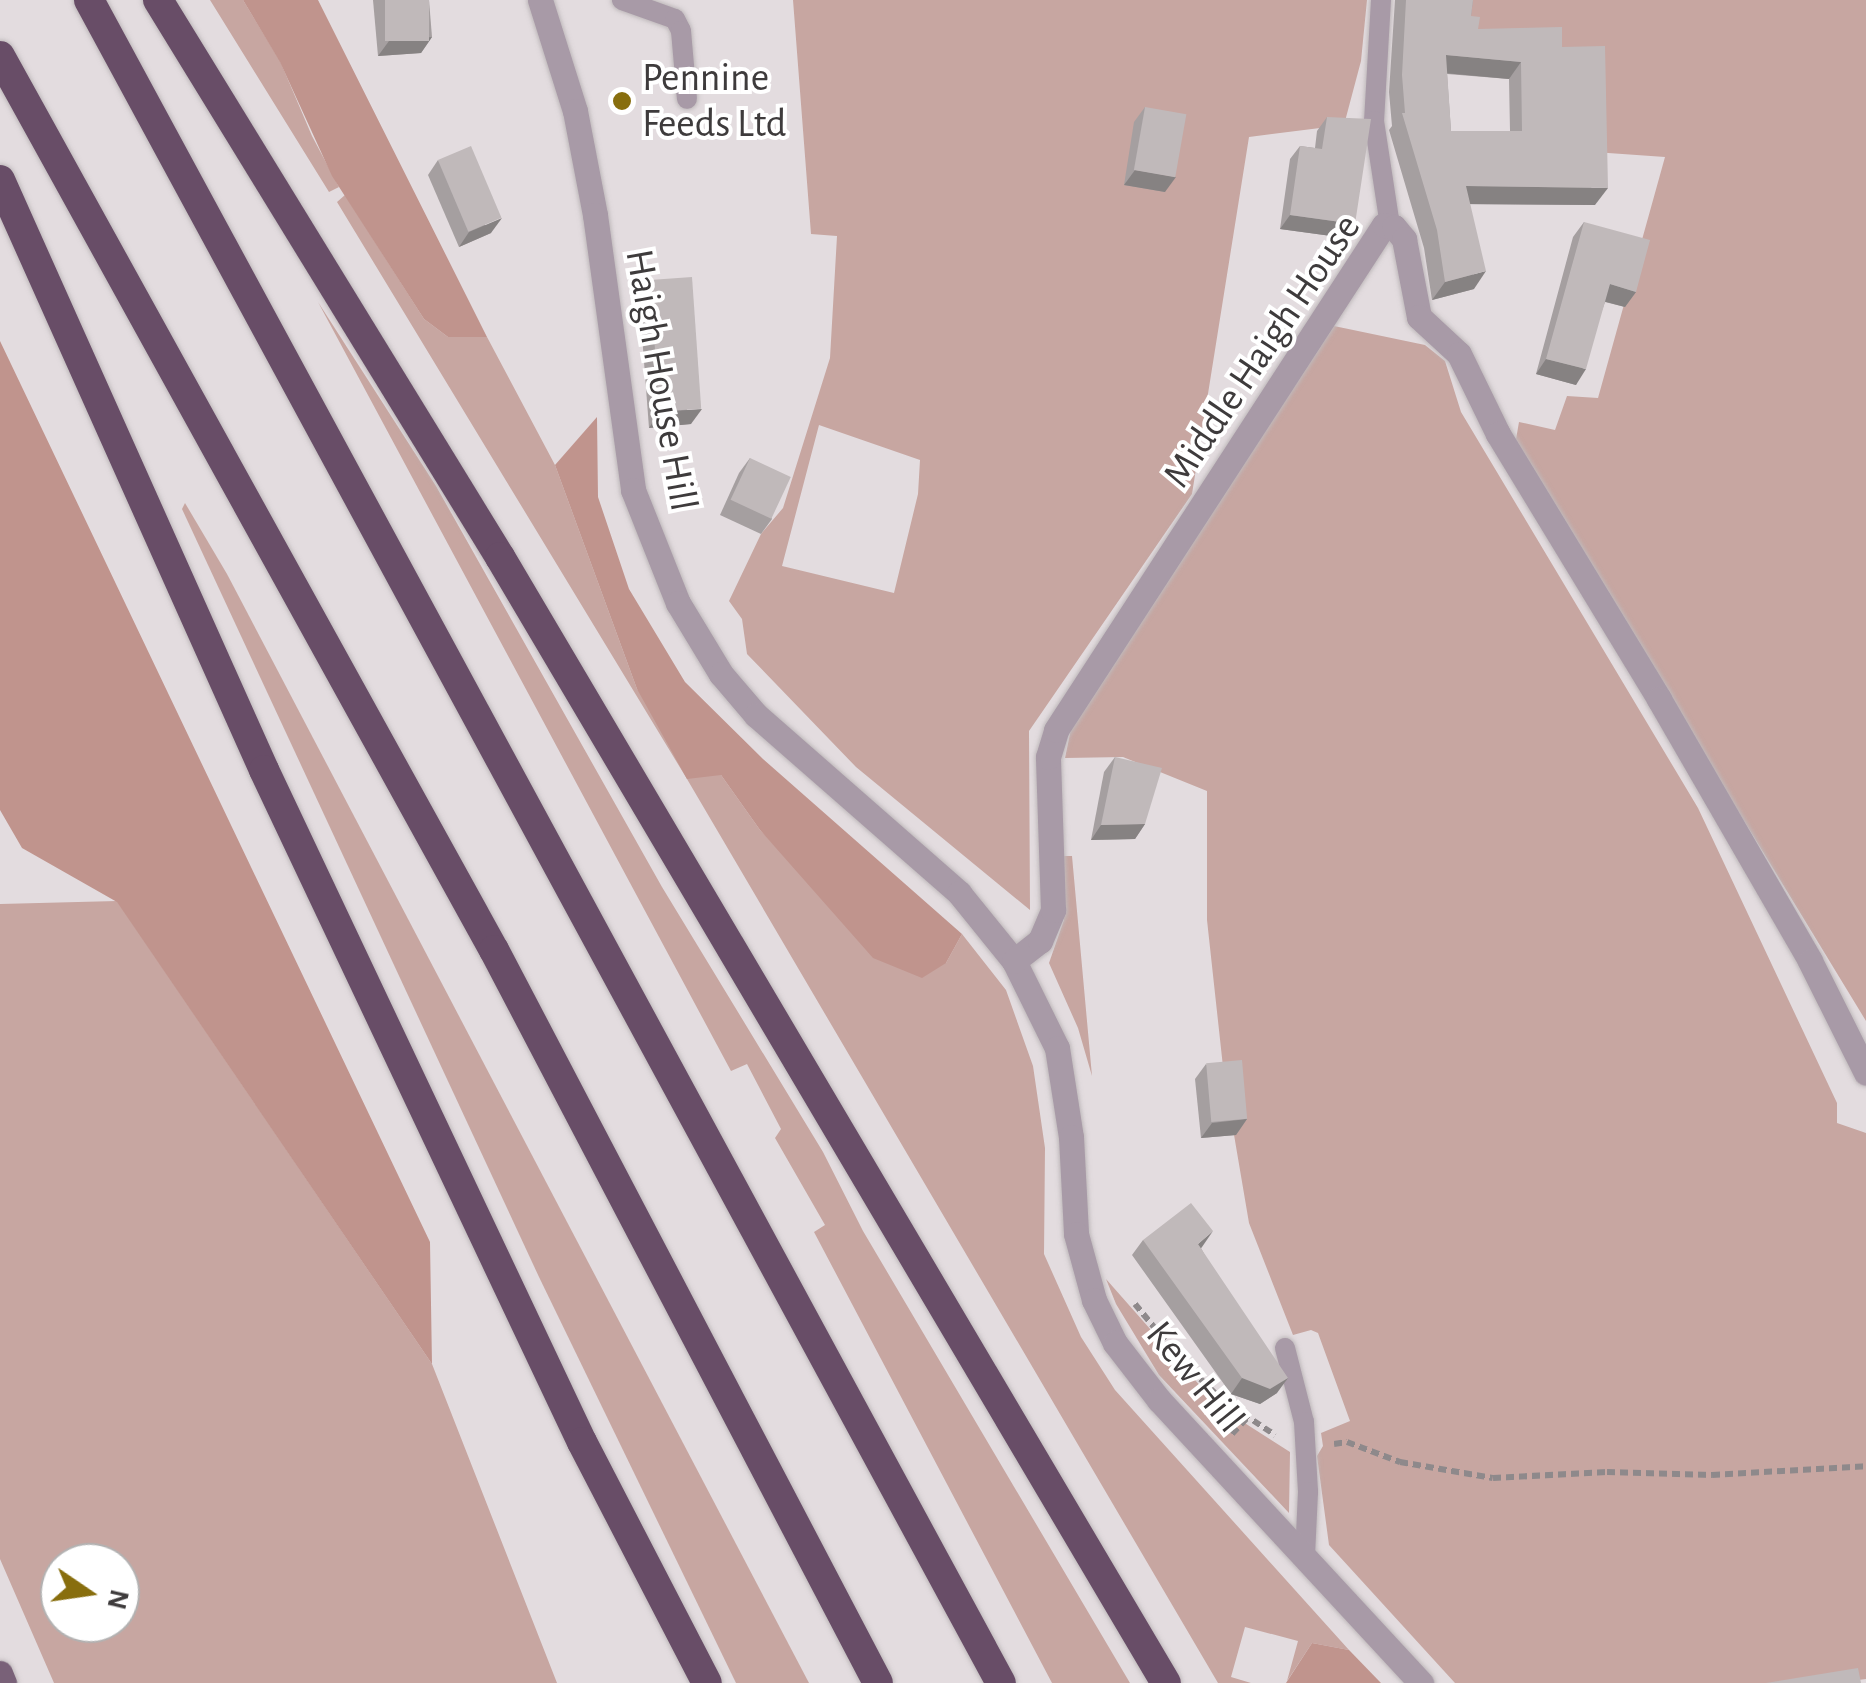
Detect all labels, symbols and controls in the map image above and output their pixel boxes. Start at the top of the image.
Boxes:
place label: Pennine Feeds Ltd [642,54,786,148]
marker: Pennine Feeds Ltd [611,90,633,112]
street label: Middle Haigh House [1153,205,1371,497]
street label: Haigh House Hill [614,245,708,515]
street label: Kew Hill [1136,1311,1254,1443]
north arrow [40,1543,140,1643]
text: N [101,1587,133,1612]

